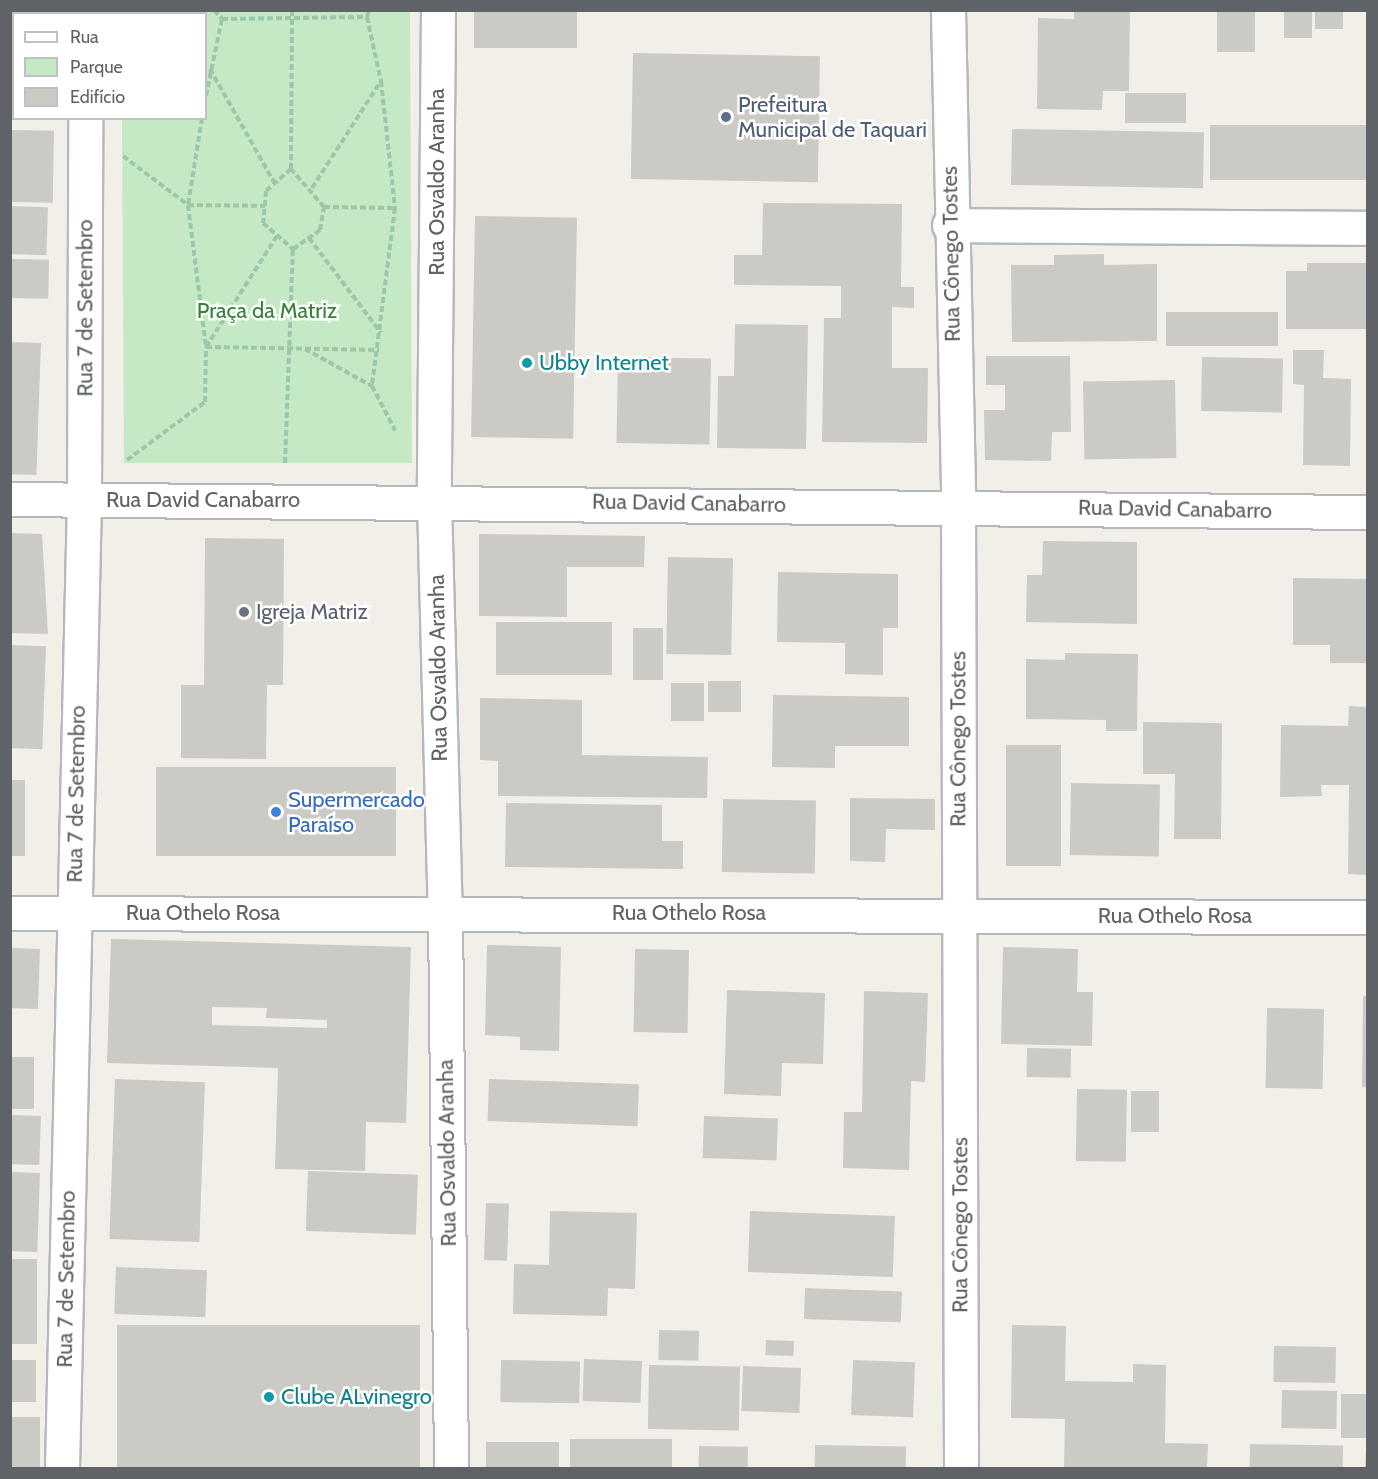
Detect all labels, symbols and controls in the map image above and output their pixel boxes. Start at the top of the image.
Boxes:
legend [12,12,207,120]
text: Rua [70,26,99,48]
text: Parque [70,56,123,78]
text: Edifício [70,86,125,108]
street label: Rua Osvaldo Aranha [424,88,450,276]
place label: Prefeitura Municipal de Taquari [738,91,927,142]
marker: Prefeitura Municipal de Taquari [719,110,733,124]
street label: Rua Cônego Tostes [936,166,966,342]
street label: Rua 7 de Setembro [72,219,98,397]
park label: Praça da Matriz [197,298,337,324]
place label: Ubby Internet [539,350,669,376]
marker: Ubby Internet [520,356,534,370]
street label: Rua David Canabarro [106,487,300,513]
street label: Rua David Canabarro [592,488,786,518]
street label: Rua David Canabarro [1078,494,1272,524]
street label: Rua Osvaldo Aranha [423,574,453,762]
place label: Igreja Matriz [256,599,368,625]
marker: Igreja Matriz [237,605,251,619]
street label: Rua Cônego Tostes [945,651,971,827]
street label: Rua 7 de Setembro [61,705,91,883]
place label: Supermercado Paraíso [288,786,425,837]
marker: Supermercado Paraíso [269,805,283,819]
street label: Rua Othelo Rosa [126,900,280,926]
street label: Rua Othelo Rosa [612,900,766,926]
street label: Rua Othelo Rosa [1098,903,1252,929]
street label: Rua Osvaldo Aranha [432,1059,462,1247]
street label: Rua Cônego Tostes [947,1137,973,1313]
street label: Rua 7 de Setembro [51,1190,81,1368]
place label: Clube ALvinegro [281,1384,432,1410]
marker: Clube ALvinegro [262,1390,276,1404]

